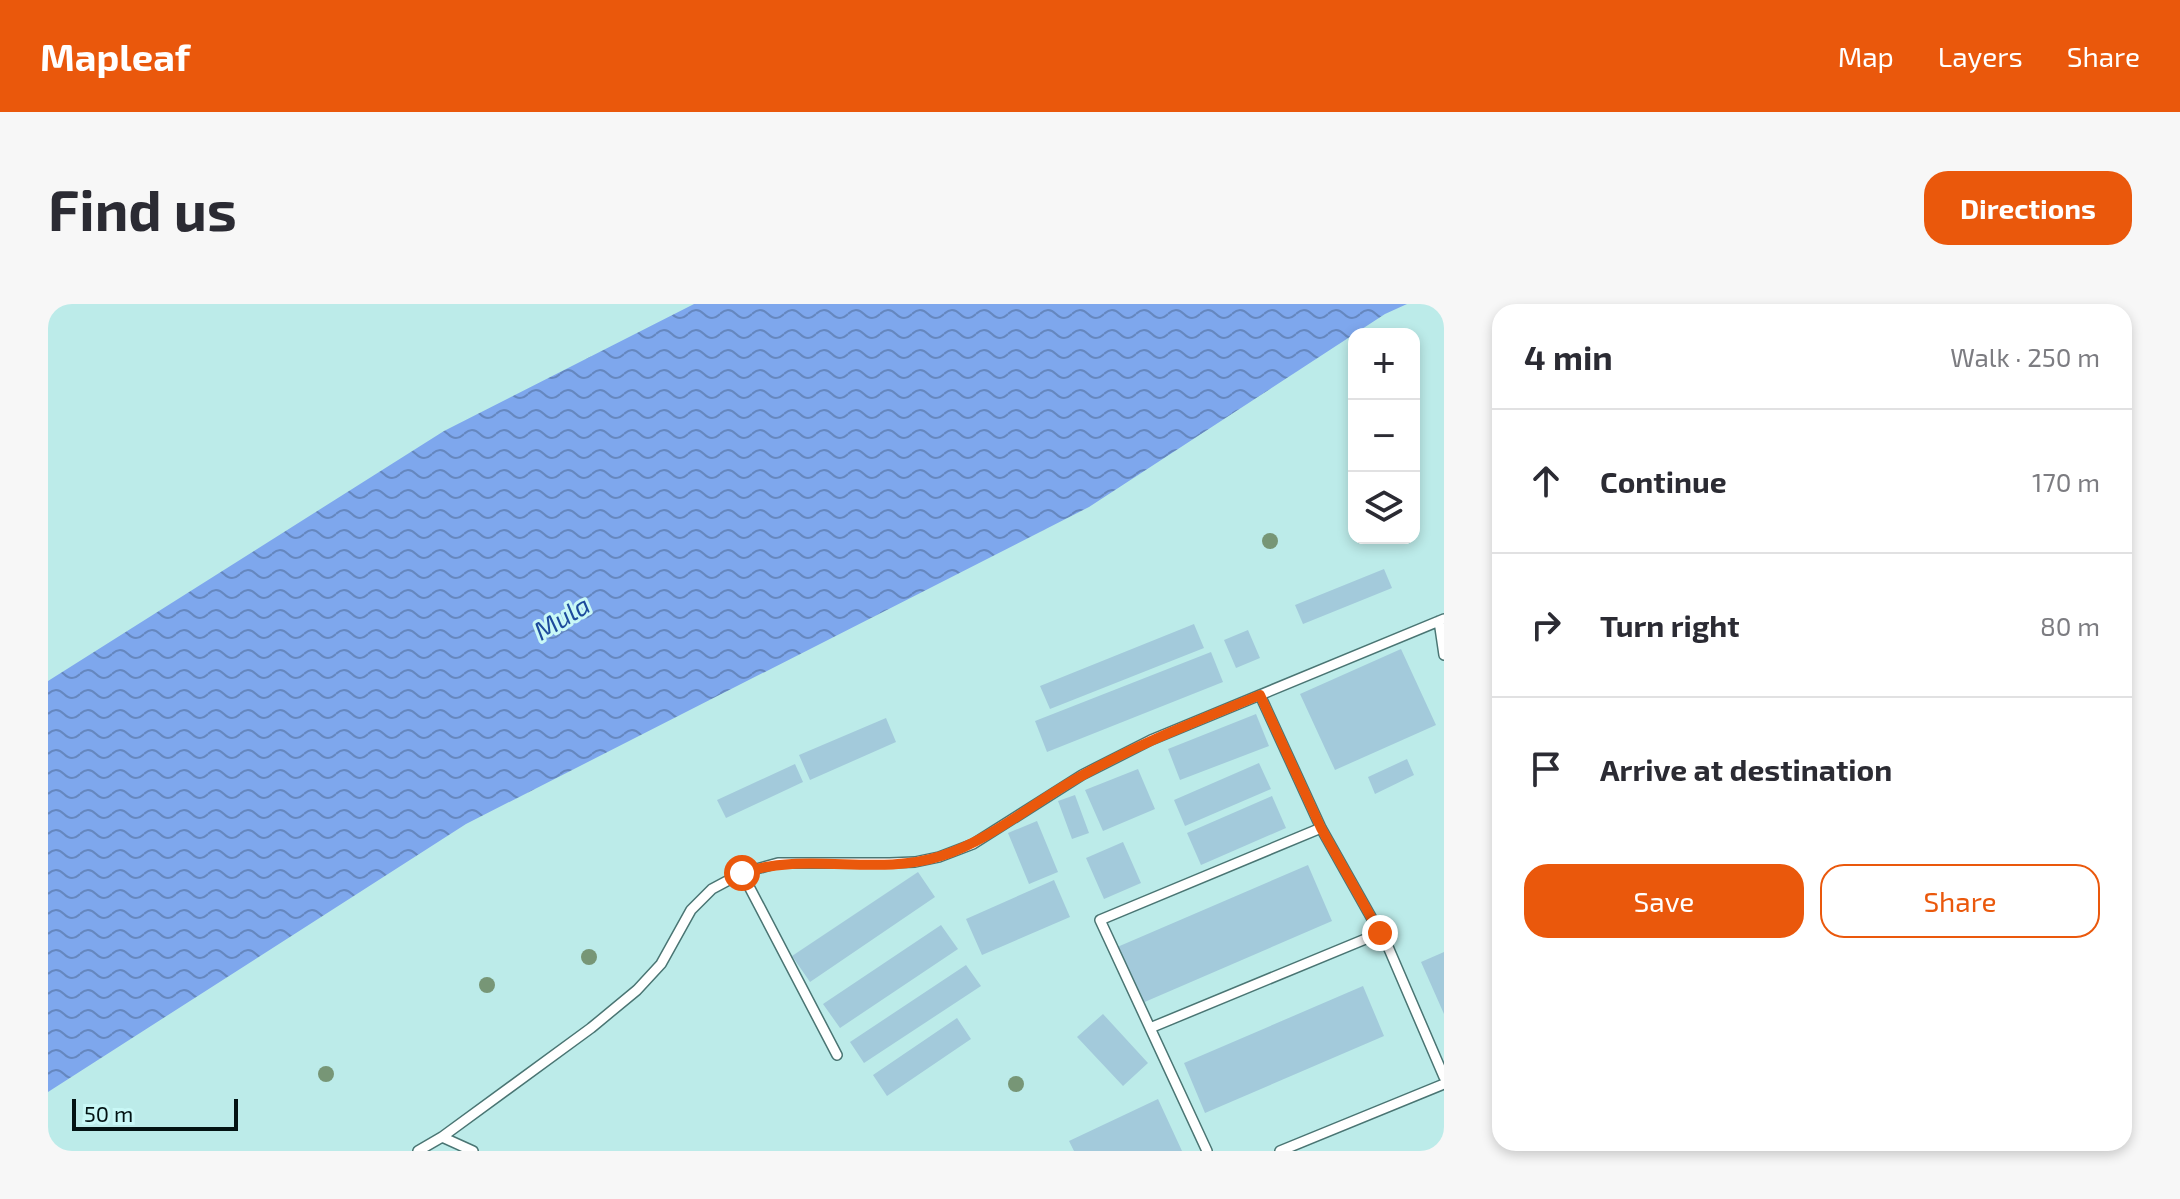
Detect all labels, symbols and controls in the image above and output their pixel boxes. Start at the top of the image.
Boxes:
text: Mapleaf [40,33,190,79]
text: Map [1838,39,1894,73]
text: Layers [1938,39,2023,73]
text: Share [2067,39,2140,73]
button: Directions [1924,171,2132,245]
text: Find us [48,175,237,242]
map controls [1348,328,1420,544]
button: + [1348,328,1420,400]
text: 4 min [1524,336,1613,377]
text: Walk · 250 m [1950,341,2100,372]
button: − [1348,400,1420,472]
icon: ahead [1524,459,1568,503]
text: Continue [1600,463,1727,499]
text: 170 m [2032,466,2100,497]
button: layers [1348,472,1420,544]
water label: Mula [528,588,595,645]
icon: right [1524,603,1568,647]
text: Turn right [1600,607,1740,643]
text: 80 m [2040,610,2100,641]
icon: arrive [1524,747,1568,791]
text: Arrive at destination [1600,751,1892,787]
route start [724,855,760,891]
button: Save [1524,864,1804,938]
button: Share [1820,864,2100,938]
route end [1362,915,1398,951]
scale bar [72,1095,238,1131]
text: 50 m [84,1100,133,1126]

